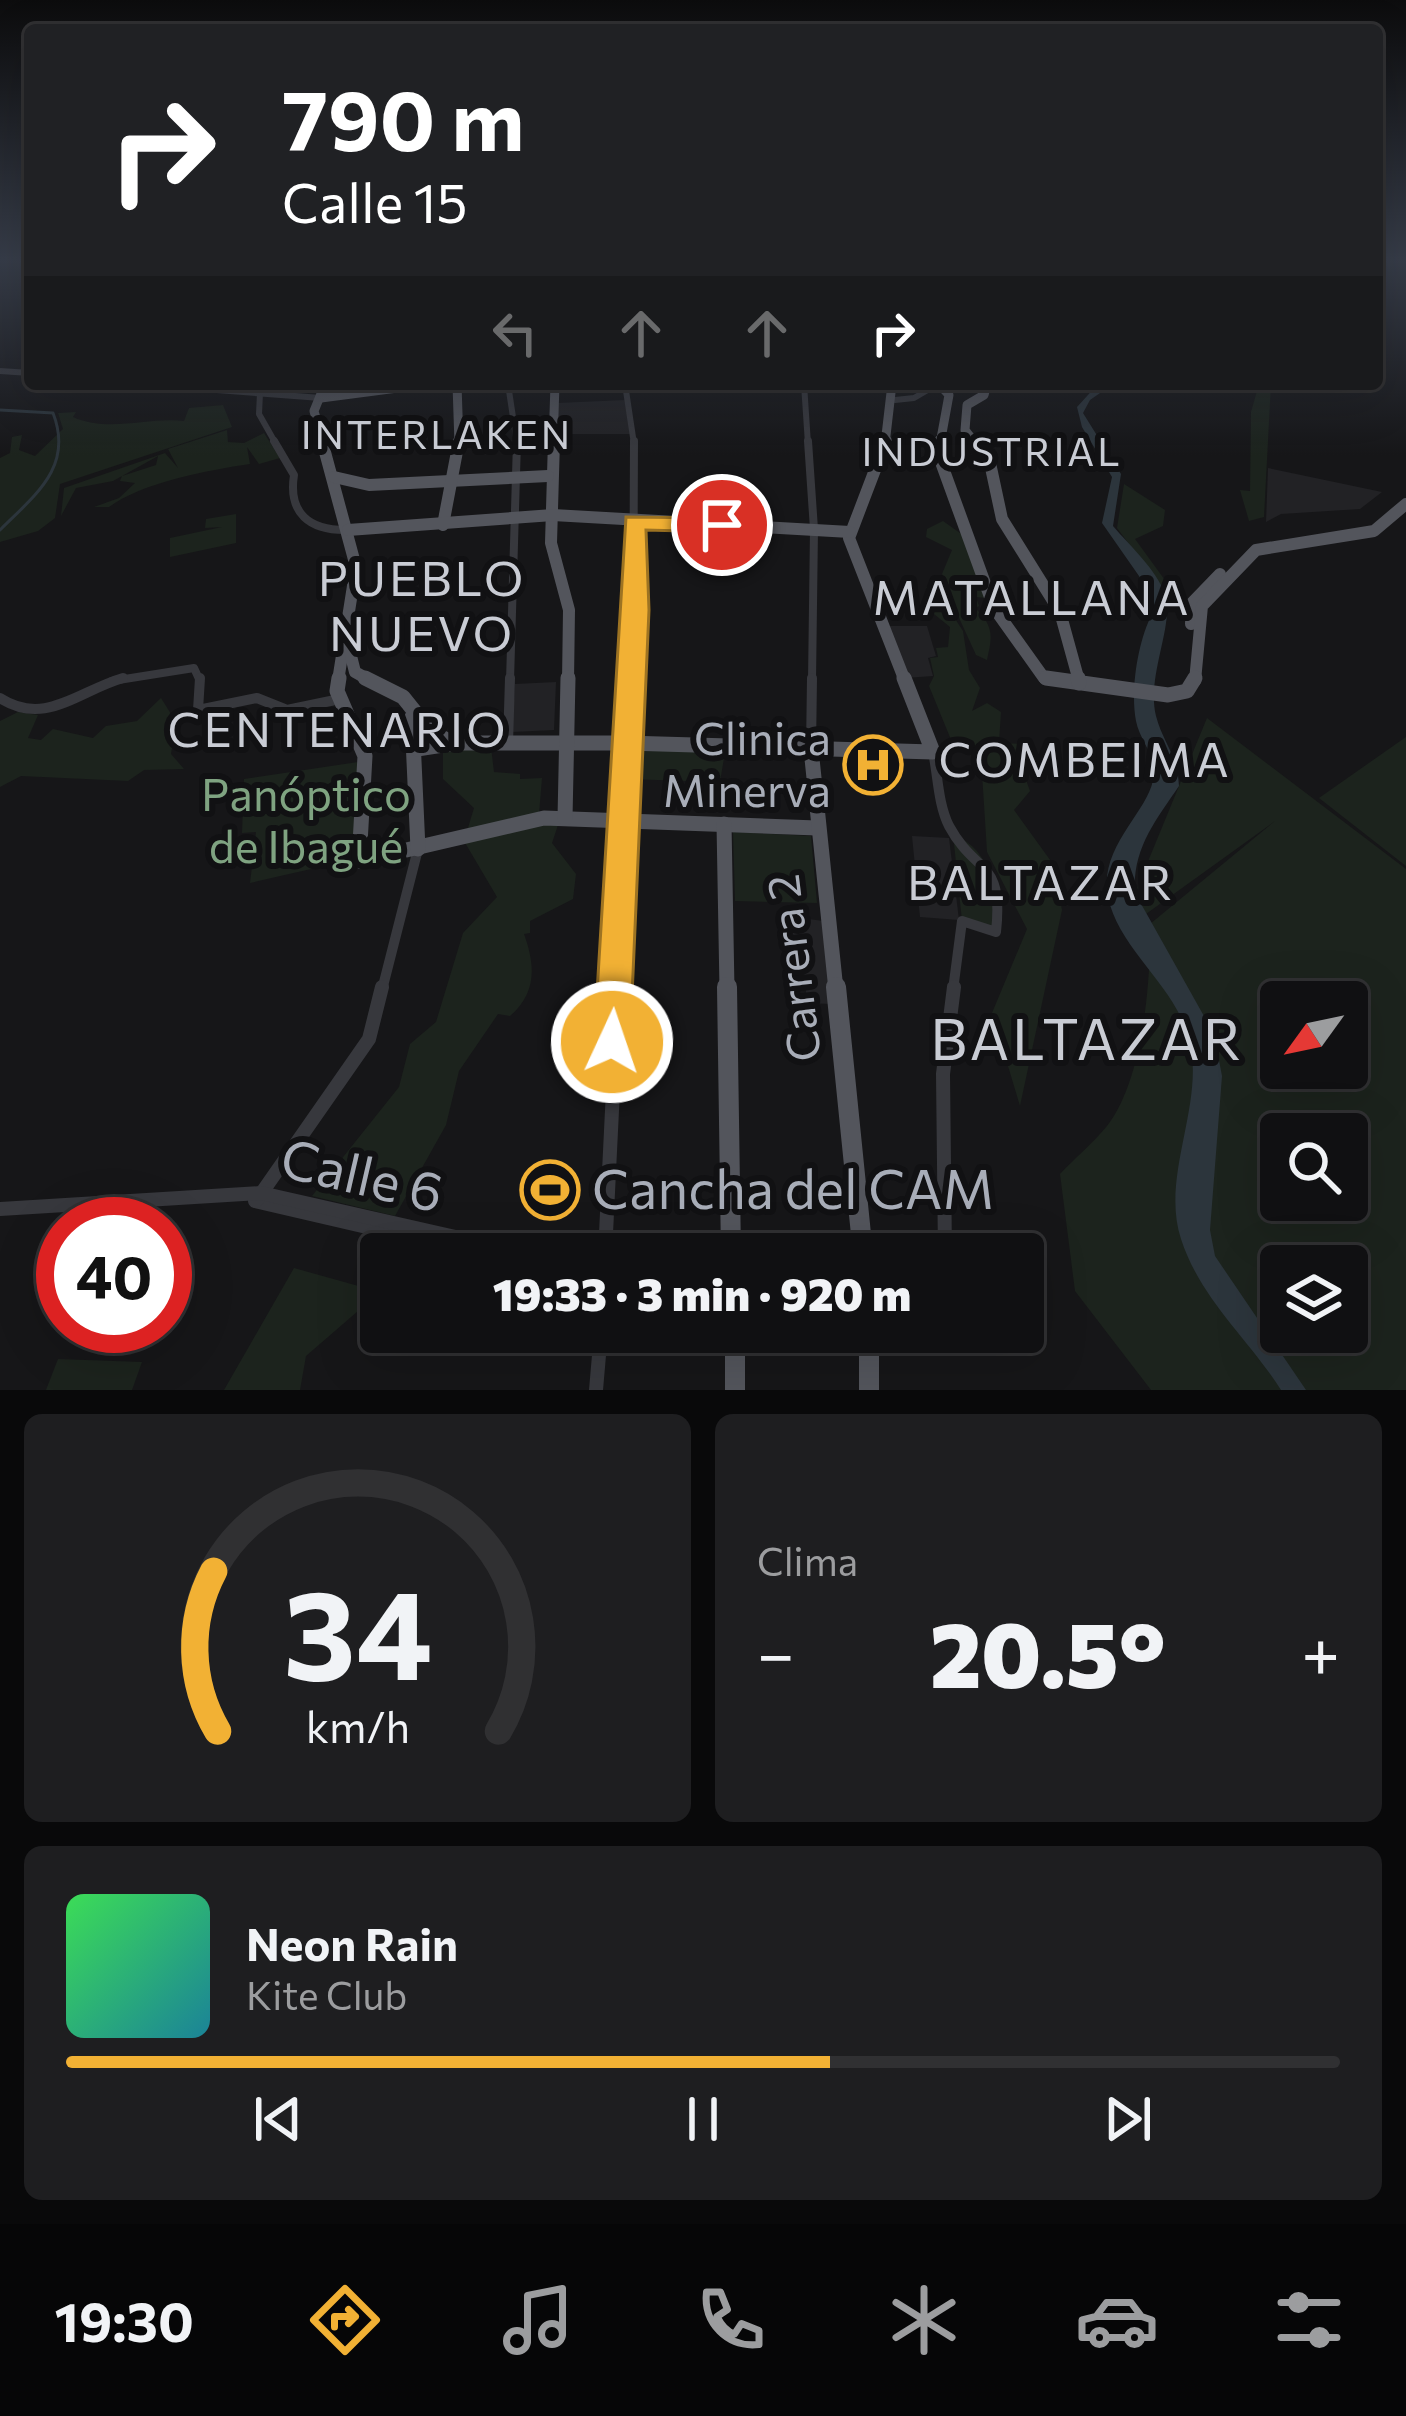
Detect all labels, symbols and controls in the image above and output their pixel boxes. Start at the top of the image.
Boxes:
text: 790 m [282,66,525,168]
icon: right [84,72,240,228]
text: Calle 15 [282,168,468,234]
icon: left [482,300,548,366]
icon: ahead [608,300,674,366]
icon: ahead [734,300,800,366]
icon: right [860,300,926,366]
district label: INTERLAKEN [301,409,573,457]
district label: INDUSTRIAL [861,426,1123,474]
pin [671,474,773,576]
icon: arrive [689,492,755,558]
district label: PUEBLO NUEVO [318,547,526,661]
district label: MATALLANA [873,566,1191,625]
district label: CENTENARIO [168,698,508,757]
place label: Clinica Minerva [663,709,831,816]
district label: COMBEIMA [938,728,1232,787]
hospital icon: Clinica Minerva [842,734,904,796]
park label: Panóptico de Ibagué [201,765,411,872]
district label: BALTAZAR [907,851,1175,910]
street label: Carrera 2 [753,872,830,1065]
position arrow [549,979,675,1105]
north arrow [1260,981,1368,1089]
map controls [1260,981,1368,1353]
district label: BALTAZAR [930,1002,1244,1072]
button: search [1260,1113,1368,1221]
street label: Calle 6 [275,1122,450,1224]
place label: Cancha del CAM [592,1154,994,1220]
sports icon: Cancha del CAM [519,1159,581,1221]
speed limit sign: 40 [36,1197,192,1353]
button: layers [1260,1245,1368,1353]
text: 19:33 · 3 min · 920 m [493,1265,911,1320]
text: Clima [757,1536,858,1584]
text: 34 [283,1553,432,1706]
text: 20.5° [930,1596,1166,1707]
text: − [757,1611,795,1692]
text: + [1301,1611,1340,1692]
text: km/h [305,1699,410,1752]
text: Neon Rain [246,1915,458,1970]
text: Kite Club [246,1970,407,2018]
icon: previous [245,2086,311,2152]
icon: pause [670,2086,736,2152]
icon: next [1095,2086,1161,2152]
icon: directions [303,2278,387,2362]
icon: music [496,2278,580,2362]
icon: phone [689,2278,773,2362]
icon: climate [882,2278,966,2362]
icon: car [1075,2278,1159,2362]
icon: filters [1267,2278,1351,2362]
text: 19:30 [54,2287,194,2353]

